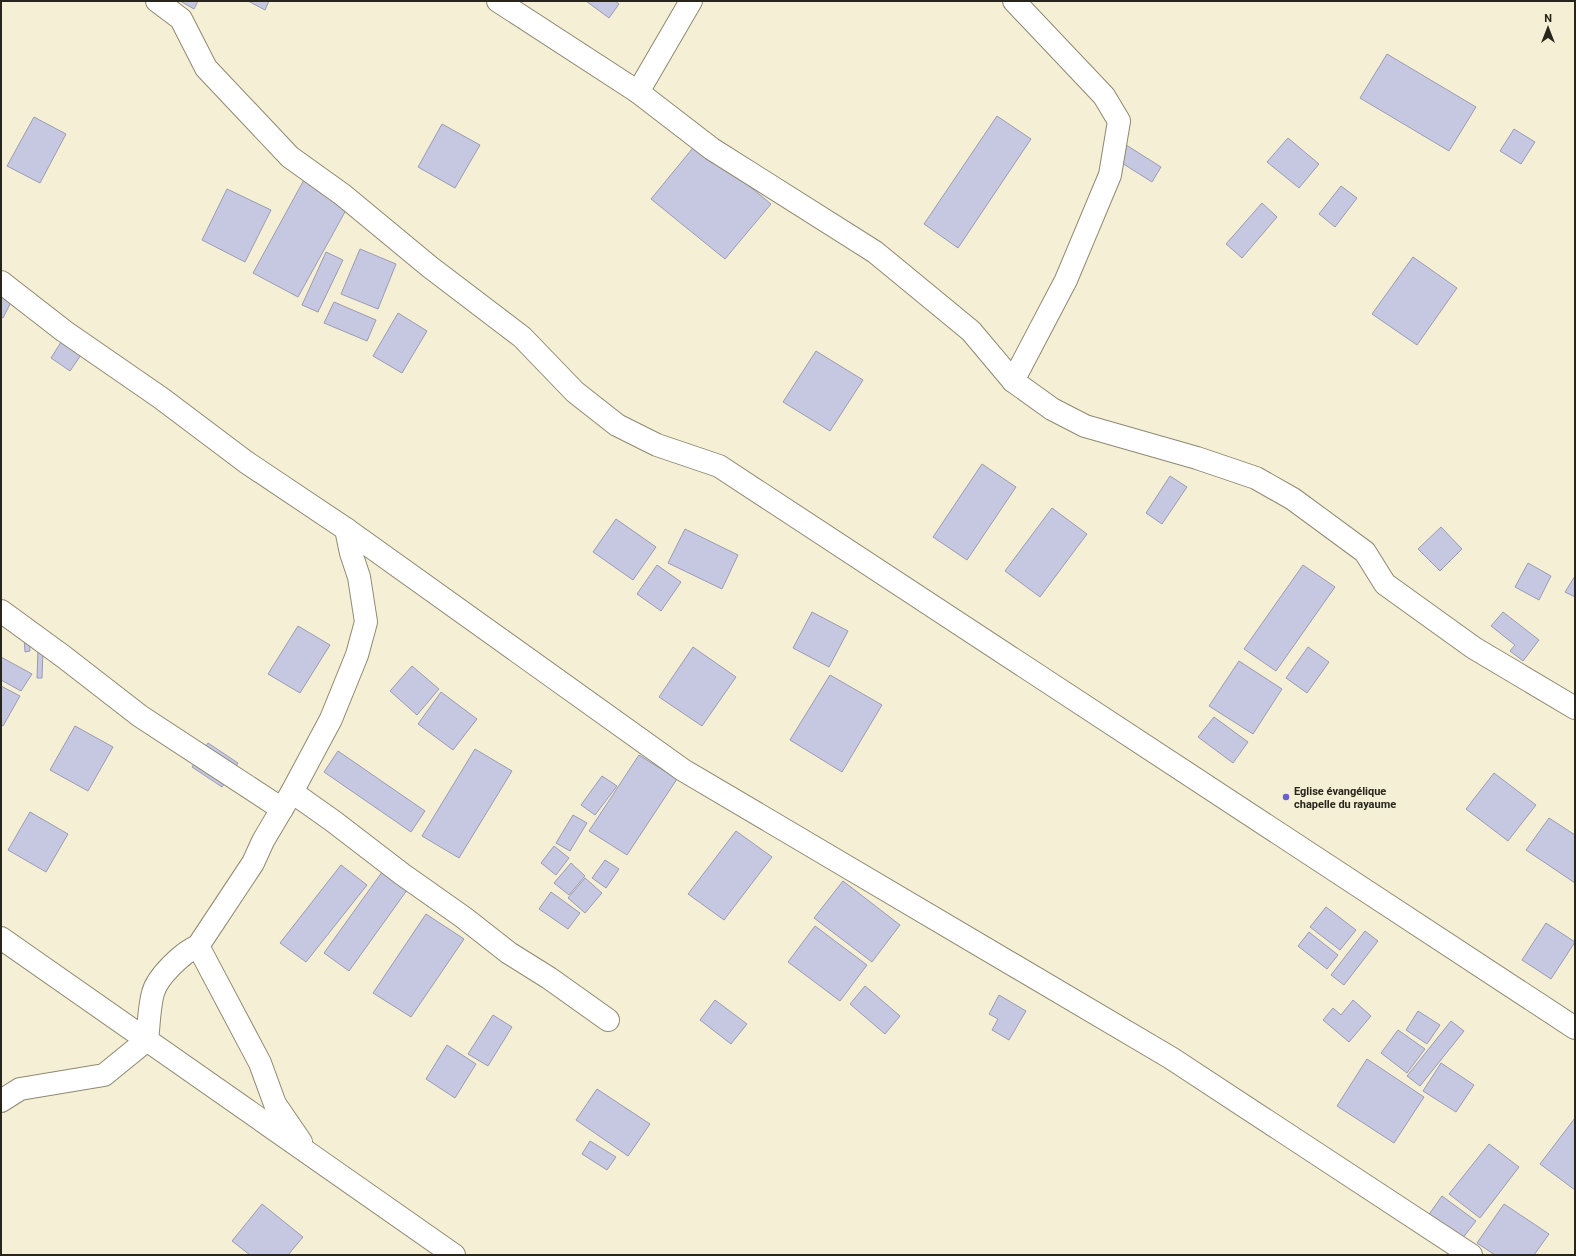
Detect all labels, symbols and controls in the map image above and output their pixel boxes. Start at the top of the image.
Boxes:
north arrow [1528,8,1568,48]
text: N [1544,12,1552,25]
place label: Eglise évangélique chapelle du rayaume [1294,785,1396,811]
marker: Eglise évangélique chapelle du rayaume [1281,792,1291,802]

